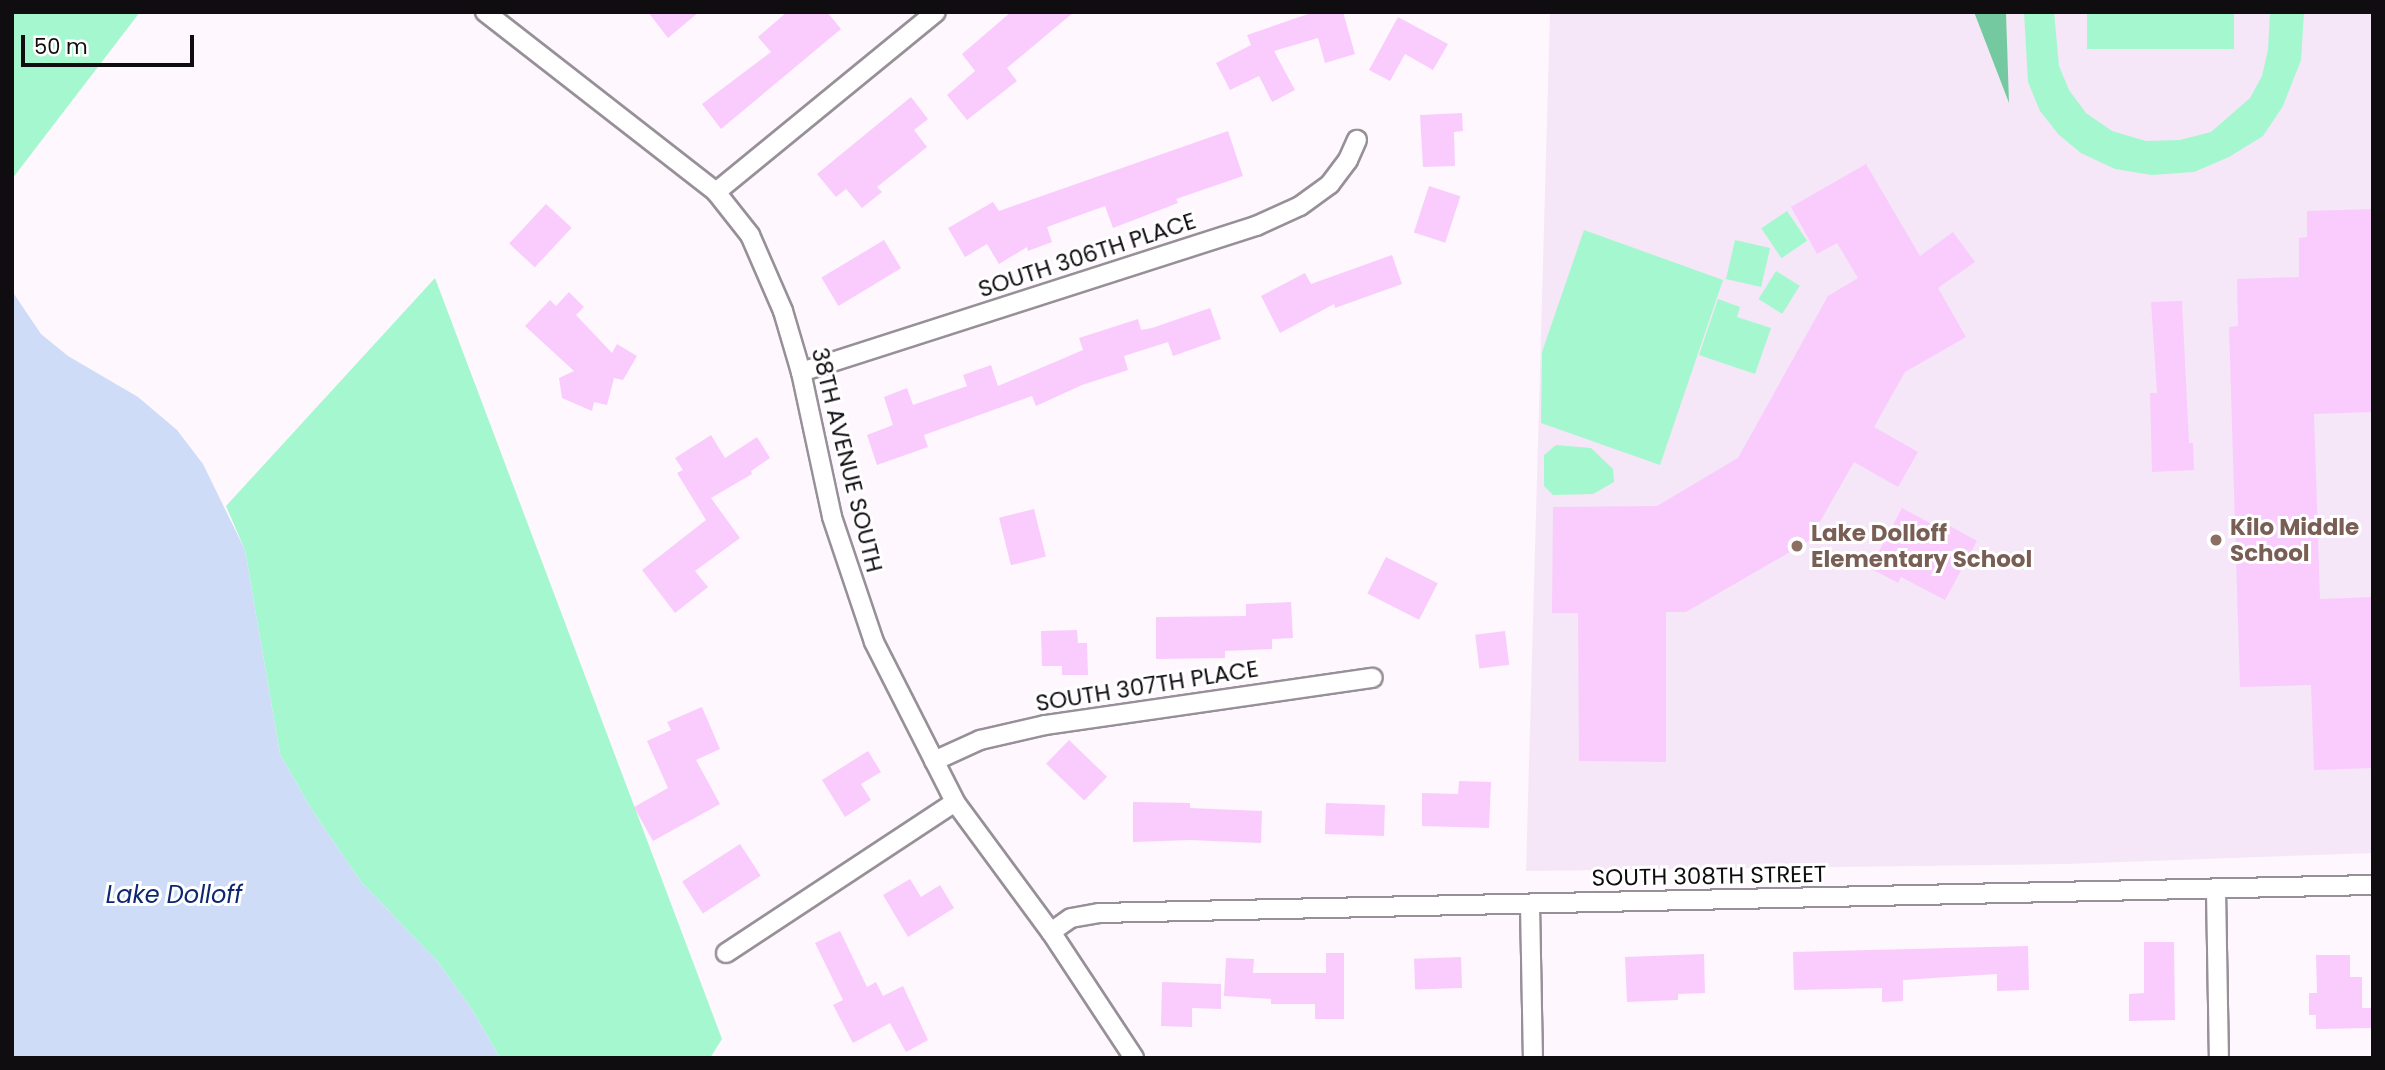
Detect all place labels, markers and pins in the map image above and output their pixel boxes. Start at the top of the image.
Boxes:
place label: Kilo Middle School [2230,513,2359,567]
place label: Lake Dolloff Elementary School [1811,519,2032,573]
marker: Kilo Middle School [2208,532,2224,548]
marker: Lake Dolloff Elementary School [1789,538,1805,554]

